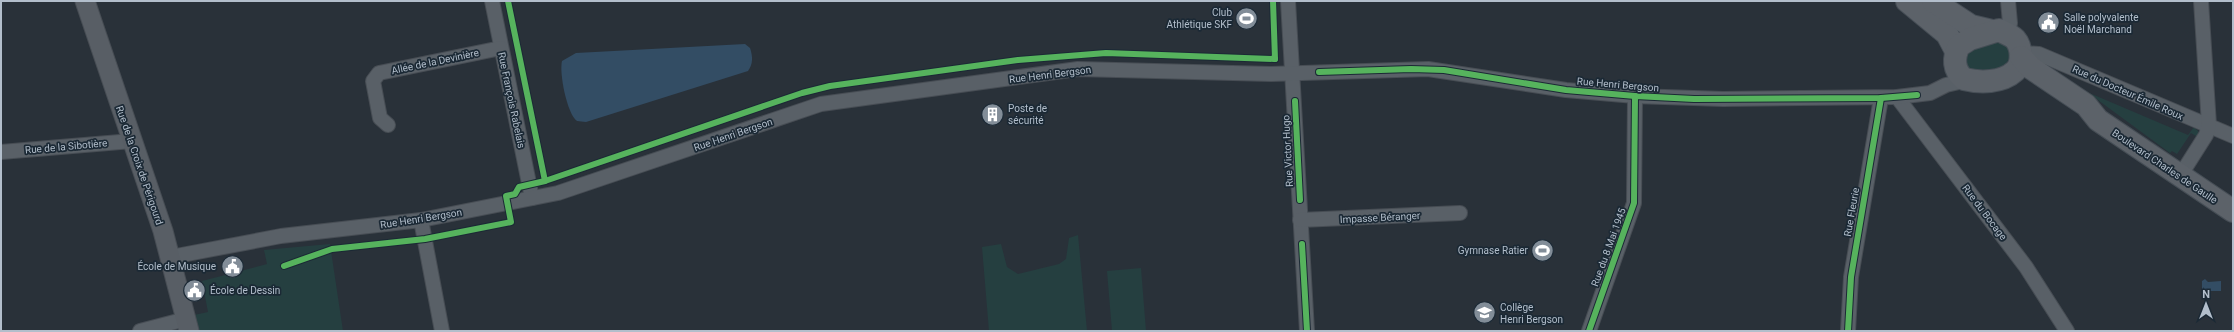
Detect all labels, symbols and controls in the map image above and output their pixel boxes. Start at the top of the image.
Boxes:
sports icon: Club Athlétique SKF [1234,5,1260,31]
place label: Club Athlétique SKF [1167,7,1232,30]
public building icon: Salle polyvalente Noël Marchand [2035,10,2061,36]
place label: Salle polyvalente Noël Marchand [2064,12,2139,35]
street label: Allée de la Devinière [390,47,480,76]
street label: Rue François Rabelais [496,51,527,149]
street label: Rue du Docteur Émile Roux [2071,62,2185,122]
street label: Rue Henri Bergson [1008,64,1092,85]
street label: Rue Henri Bergson [1576,75,1660,94]
building icon: Poste de sécurité [980,101,1006,127]
place label: Poste de sécurité [1008,103,1047,126]
street label: Rue de la Croix de Périgourd [114,104,165,226]
street label: Rue Victor Hugo [1280,114,1295,187]
street label: Rue Henri Bergson [692,116,774,153]
street label: Boulevard Charles de Gaulle [2110,127,2219,206]
street label: Rue de la Sibotière [24,137,108,156]
street label: Rue du Bocage [1960,182,2009,242]
street label: Rue Fleurie [1842,187,1861,237]
street label: Rue du 8 Mai 1945 [1589,206,1628,288]
street label: Rue Henri Bergson [379,207,463,230]
street label: Impasse Béranger [1339,210,1421,225]
sports icon: Gymnase Ratier [1530,237,1556,263]
place label: Gymnase Ratier [1458,245,1529,256]
public building icon: École de Musique [219,253,245,279]
place label: École de Musique [137,260,216,272]
public building icon: École de Dessin [181,277,207,303]
place label: École de Dessin [210,284,280,296]
north arrow [2186,284,2226,324]
text: N [2202,288,2210,301]
school or university icon: Collège Henri Bergson [1472,300,1498,326]
place label: Collège Henri Bergson [1500,302,1563,325]

